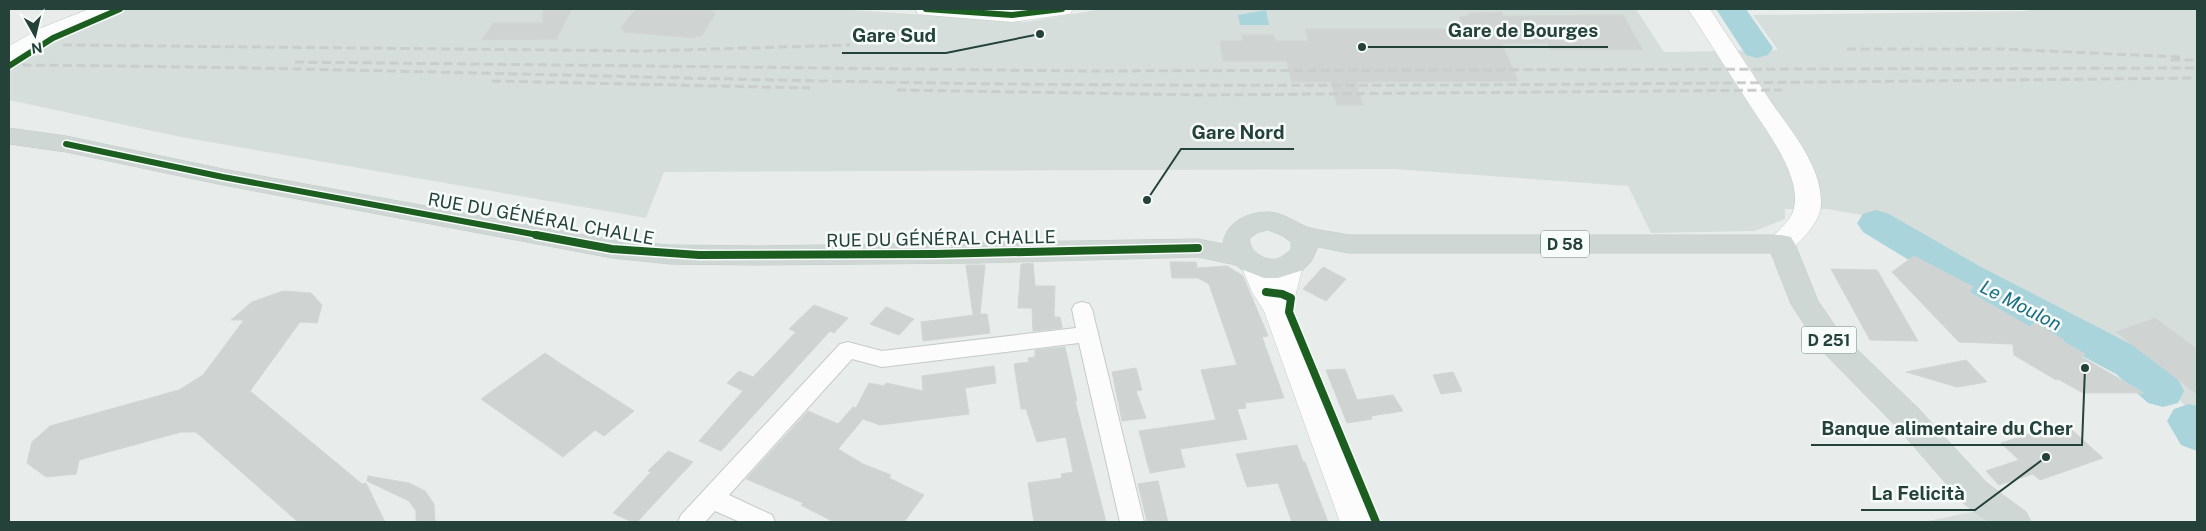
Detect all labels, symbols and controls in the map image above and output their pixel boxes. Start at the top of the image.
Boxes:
north arrow [10,10,60,60]
callout: Gare de Bourges [1437,13,1608,47]
callout: Gare Sud [842,19,946,53]
text: Gare de Bourges [1448,19,1598,41]
text: Gare Sud [852,24,936,46]
text: N [30,39,43,57]
callout: Gare Nord [1181,115,1294,149]
text: Gare Nord [1191,121,1285,143]
street label: RUE DU GÉNÉRAL CHALLE [426,187,656,249]
street label: RUE DU GÉNÉRAL CHALLE [826,225,1056,251]
road number: D 58 [1541,230,1589,258]
water label: Le Moulon [1977,275,2065,335]
road number: D 251 [1802,326,1856,354]
callout: Banque alimentaire du Cher [1811,411,2082,445]
text: Banque alimentaire du Cher [1821,417,2073,439]
callout: La Felicità [1861,476,1975,510]
text: La Felicità [1871,482,1965,504]

